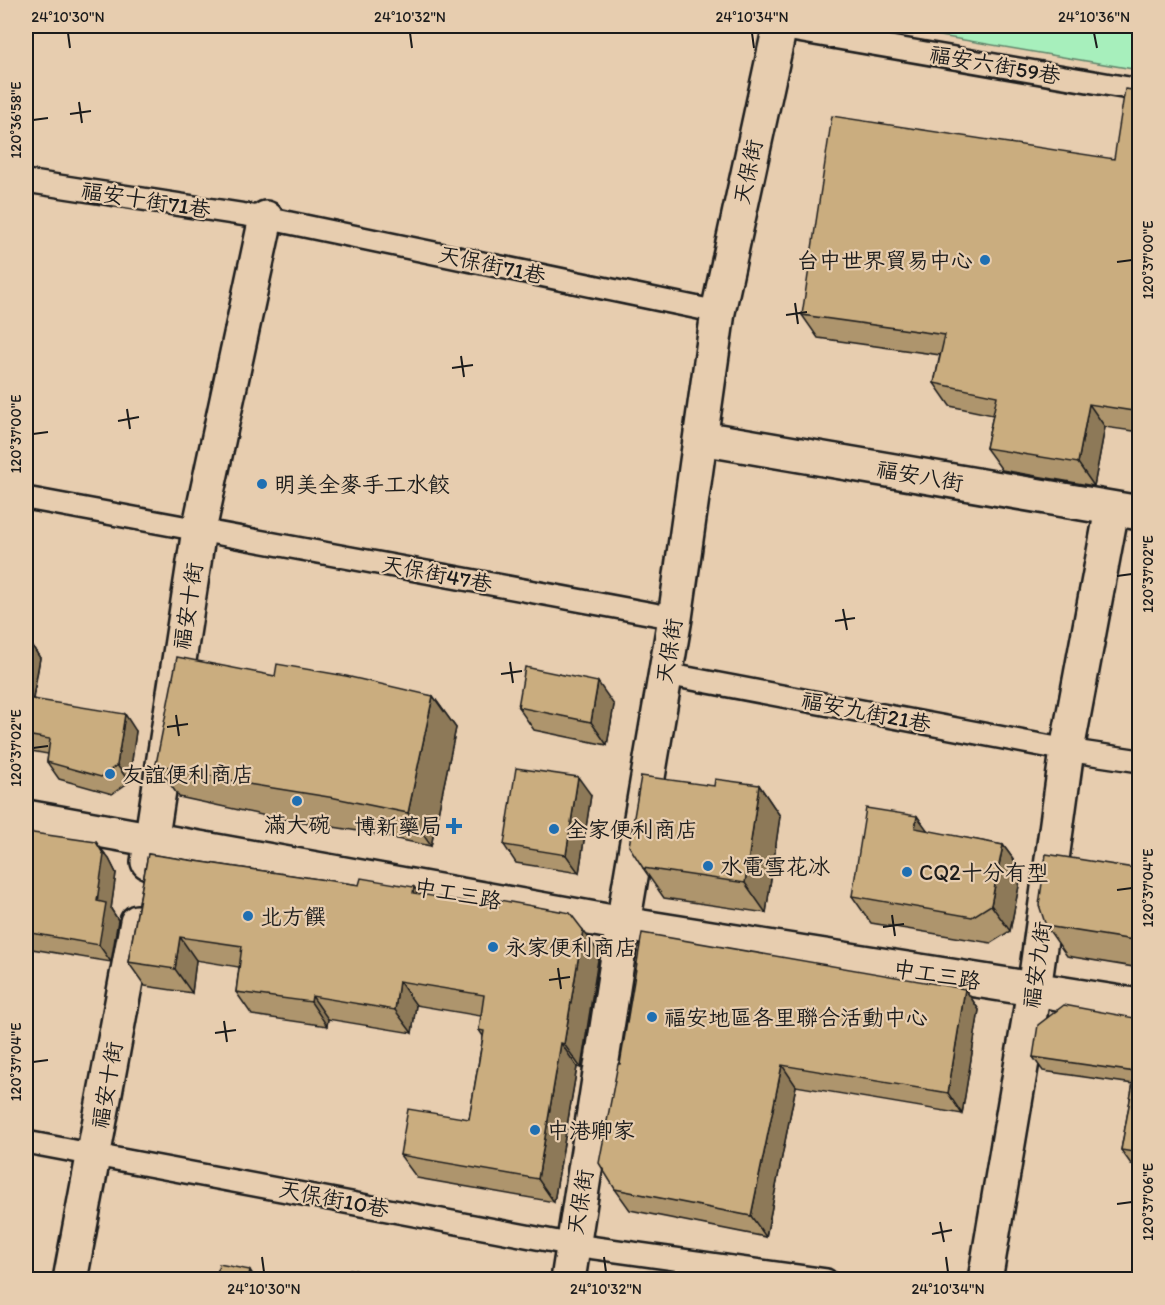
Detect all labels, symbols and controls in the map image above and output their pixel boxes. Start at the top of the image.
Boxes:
text: 24°10'30"N [31,8,105,26]
text: 24°10'32"N [374,8,446,26]
text: 24°10'34"N [715,8,789,26]
text: 24°10'36"N [1058,8,1130,26]
street label: 福安六街59巷 [927,40,1063,90]
text: 120°36'58"E [7,81,25,159]
street label: 天保街 [728,137,768,207]
street label: 福安十街71巷 [79,176,213,224]
text: 120°37'00"E [1139,220,1157,300]
street label: 天保街71巷 [436,240,548,290]
place label: 台中世界貿易中心 [797,247,973,274]
marker: 台中世界貿易中心 [978,253,992,267]
text: 120°37'00"E [7,394,25,474]
street label: 福安八街 [874,455,966,497]
place label: 明美全麥手工水餃 [274,471,450,498]
marker: 明美全麥手工水餃 [255,477,269,491]
text: 120°37'02"E [1139,535,1157,613]
street label: 天保街47巷 [379,550,495,598]
street label: 福安十街 [168,560,208,652]
street label: 天保街 [651,616,687,686]
street label: 福安九街21巷 [799,686,933,738]
text: 120°37'02"E [7,709,25,787]
place label: 友誼便利商店 [122,761,254,788]
marker: 友誼便利商店 [103,767,117,781]
marker: 滿大碗 [290,794,304,808]
place label: 滿大碗 [264,811,330,838]
place label: 博新藥局 [354,813,442,840]
place label: 全家便利商店 [566,816,698,843]
marker: 博新藥局 [447,819,461,833]
marker: 全家便利商店 [547,822,561,836]
text: 120°37'04"E [1139,849,1157,927]
place label: 水電雪花冰 [720,853,830,880]
marker: 水電雪花冰 [701,859,715,873]
place label: CQ2十分有型 [919,859,1049,886]
marker: CQ2十分有型 [900,865,914,879]
street label: 中工三路 [412,873,504,915]
place label: 北方饌 [260,903,326,930]
marker: 北方饌 [241,909,255,923]
street label: 福安九街 [1018,920,1056,1010]
place label: 永家便利商店 [505,934,637,961]
marker: 永家便利商店 [486,940,500,954]
street label: 中工三路 [891,955,983,995]
place label: 福安地區各里聯合活動中心 [664,1004,928,1031]
marker: 福安地區各里聯合活動中心 [645,1010,659,1024]
text: 120°37'04"E [7,1023,25,1101]
street label: 福安十街 [86,1039,128,1131]
place label: 中港卿家 [547,1117,635,1144]
marker: 中港卿家 [528,1123,542,1137]
text: 120°37'06"E [1139,1163,1157,1241]
street label: 天保街 [562,1167,598,1237]
street label: 天保街10巷 [277,1175,391,1223]
text: 24°10'30"N [227,1280,301,1298]
text: 24°10'32"N [570,1280,642,1298]
text: 24°10'34"N [911,1280,985,1298]

